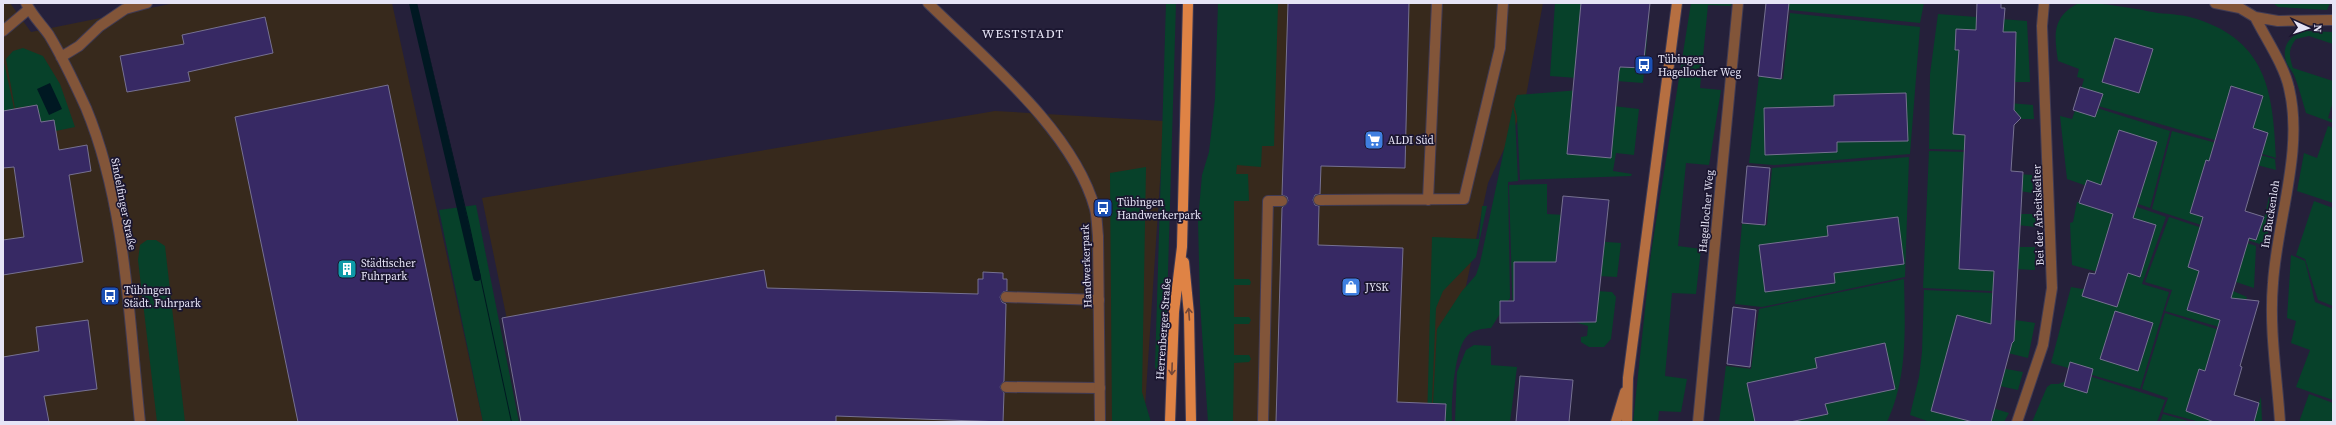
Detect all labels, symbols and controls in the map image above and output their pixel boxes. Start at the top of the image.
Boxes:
north arrow [2288,8,2328,48]
text: N [2310,24,2325,33]
district label: WESTSTADT [982,25,1064,42]
place label: Tübingen Hagellocher Weg [1658,52,1741,80]
bus stop icon: Tübingen Hagellocher Weg [1633,54,1655,76]
supermarket icon: ALDI Süd [1363,129,1385,151]
place label: ALDI Süd [1388,133,1434,148]
street label: Sindelfinger Straße [107,157,140,252]
street label: Bei der Arbeitskelter [2029,164,2048,266]
street label: Hagellocher Weg [1695,169,1718,253]
street label: Im Buckenloh [2258,179,2283,249]
place label: Tübingen Handwerkerpark [1117,195,1202,223]
bus stop icon: Tübingen Handwerkerpark [1092,197,1114,219]
street label: Handwerkerpark [1078,223,1095,308]
place label: Städtischer Fuhrpark [361,256,416,284]
building icon: Städtischer Fuhrpark [336,258,358,280]
shop icon: JYSK [1340,276,1362,298]
street label: Herrenberger Straße [1152,277,1175,380]
place label: JYSK [1364,280,1389,295]
place label: Tübingen Städt. Fuhrpark [124,283,202,311]
bus stop icon: Tübingen Städt. Fuhrpark [99,285,121,307]
one-way arrow [1185,308,1193,321]
one-way arrow [1168,362,1175,375]

